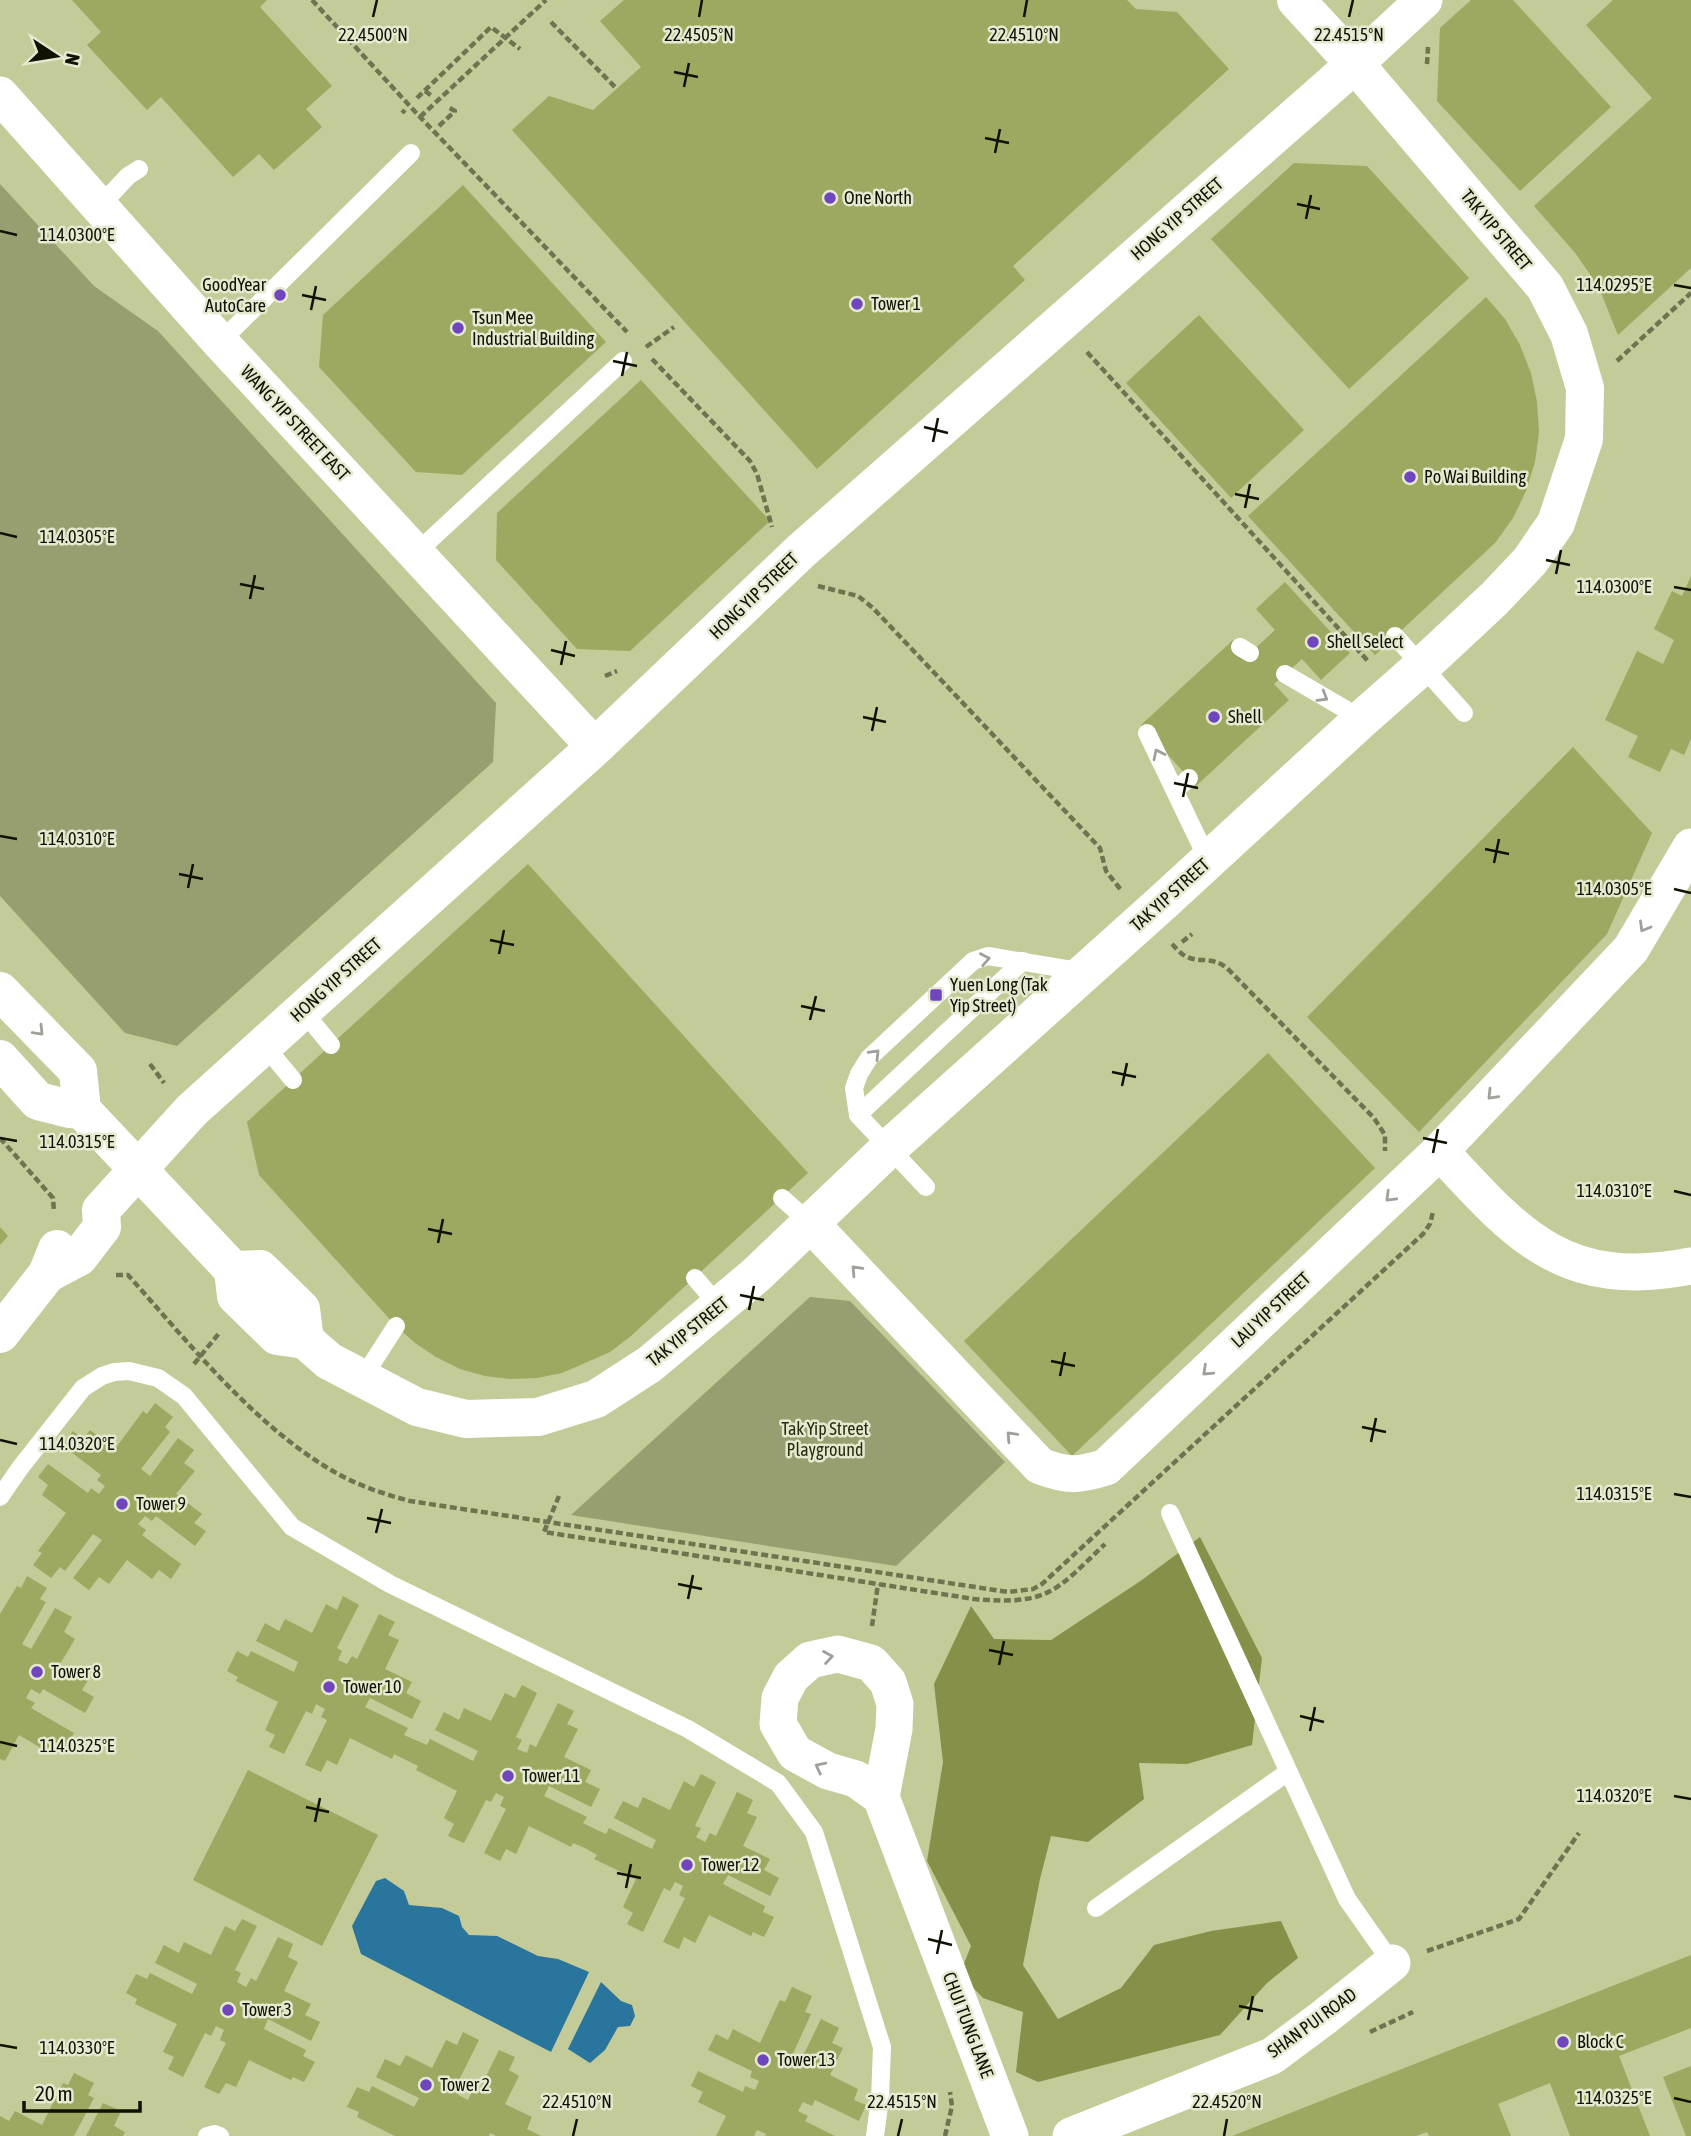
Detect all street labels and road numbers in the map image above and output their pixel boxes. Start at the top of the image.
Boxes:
street label: HONG YIP STREET [1126,173,1227,264]
street label: TAK YIP STREET [1457,185,1536,274]
street label: WANG YIP STREET EAST [236,361,354,485]
street label: HONG YIP STREET [705,548,802,643]
street label: TAK YIP STREET [1126,854,1214,936]
street label: HONG YIP STREET [286,933,386,1026]
street label: LAU YIP STREET [1227,1268,1315,1352]
street label: TAK YIP STREET [643,1292,733,1371]
street label: CHUI TUNG LANE [939,1969,998,2081]
street label: SHAN PUI ROAD [1263,1983,1360,2062]

